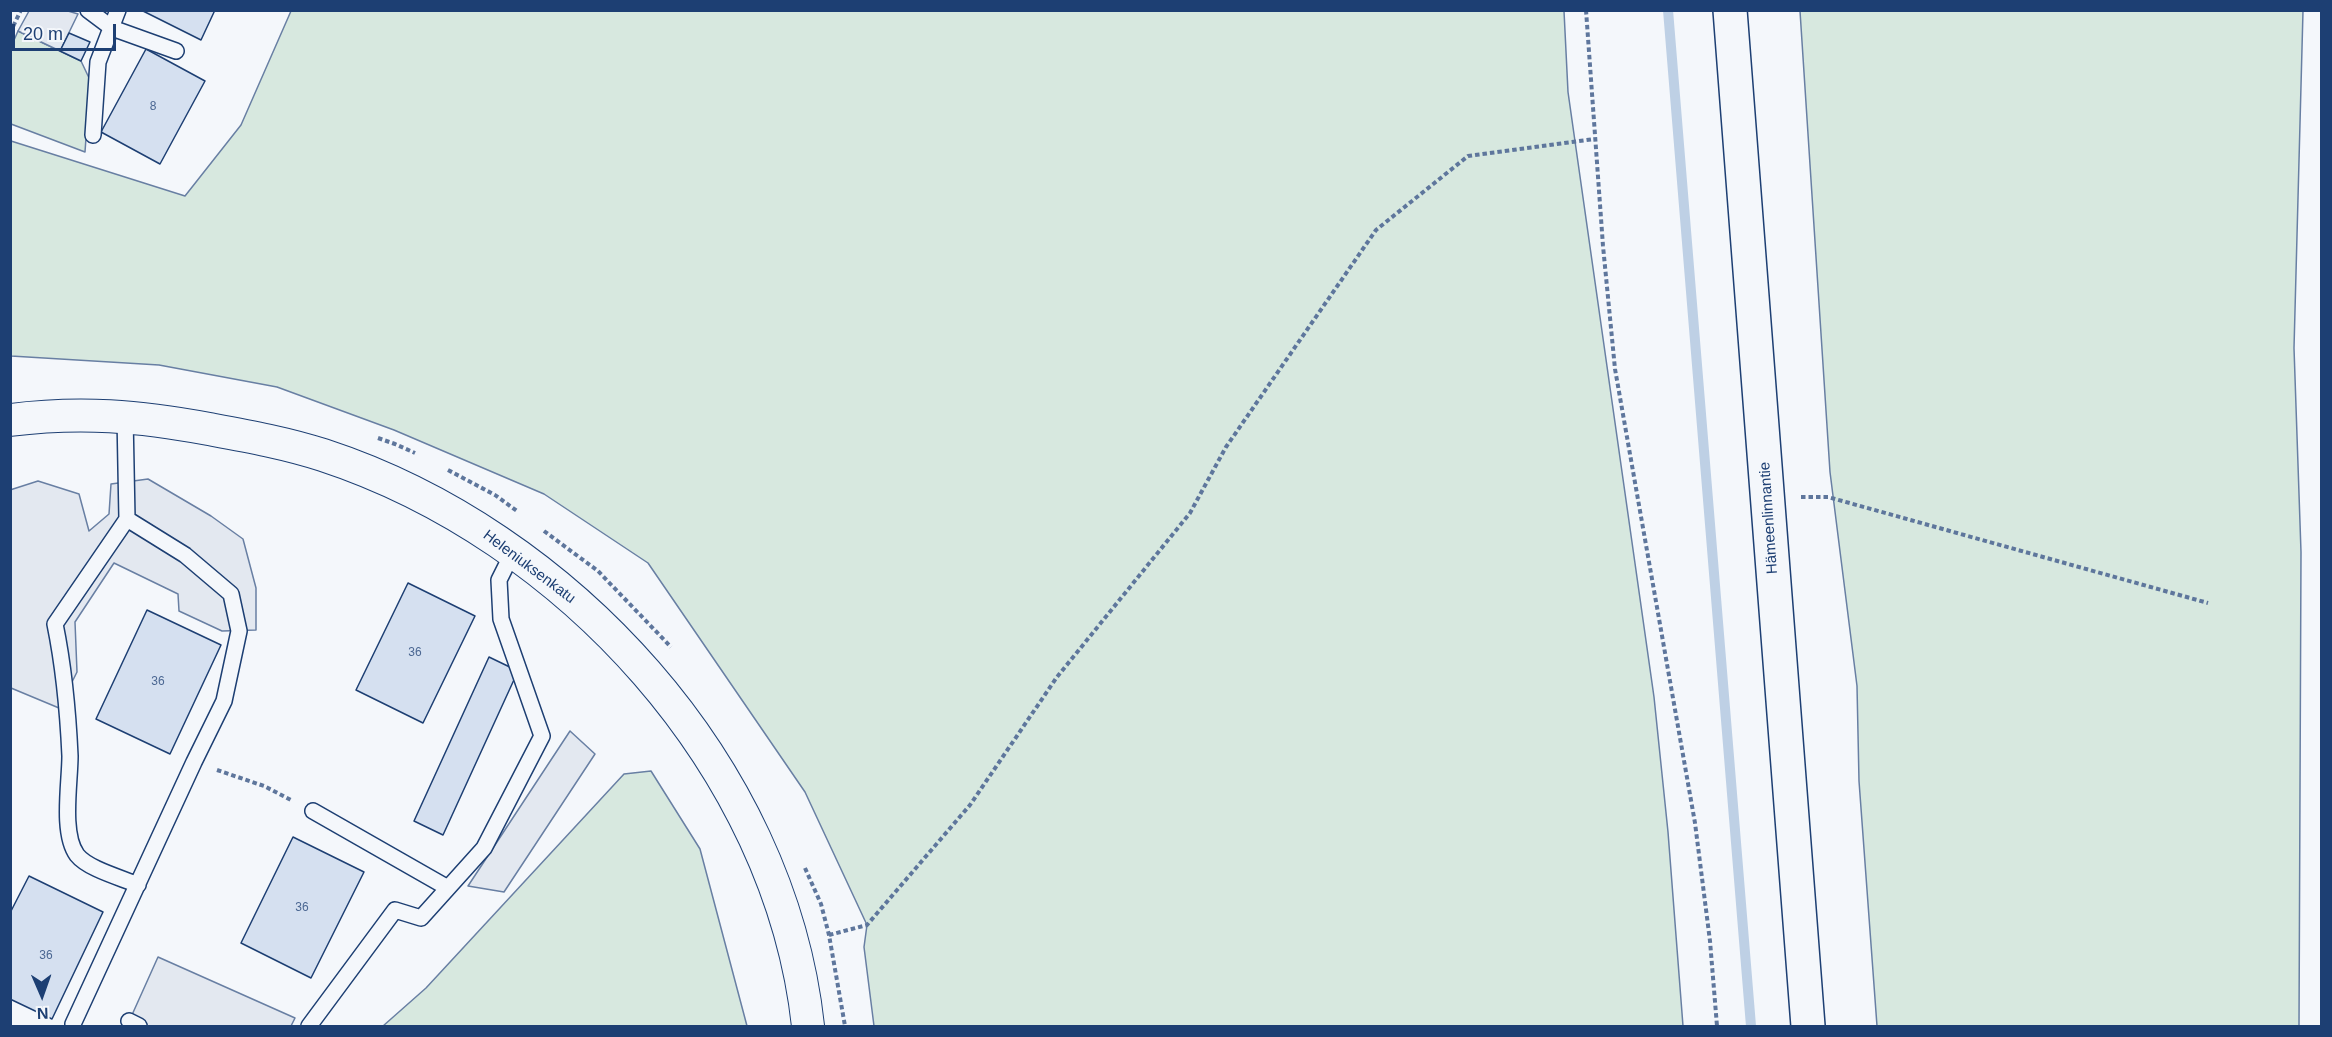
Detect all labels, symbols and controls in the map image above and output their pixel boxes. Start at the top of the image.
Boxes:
scale bar [15,12,118,50]
text: 20 m [23,24,63,44]
house number: 8 [150,100,156,114]
street label: Hämeenlinnantie [1756,461,1782,575]
street label: Heleniuksenkatu [479,526,579,608]
house number: 36 [408,646,422,660]
house number: 36 [151,675,165,689]
house number: 36 [295,901,309,915]
house number: 36 [39,949,53,963]
north arrow [12,965,72,1025]
text: N [37,1005,49,1022]

